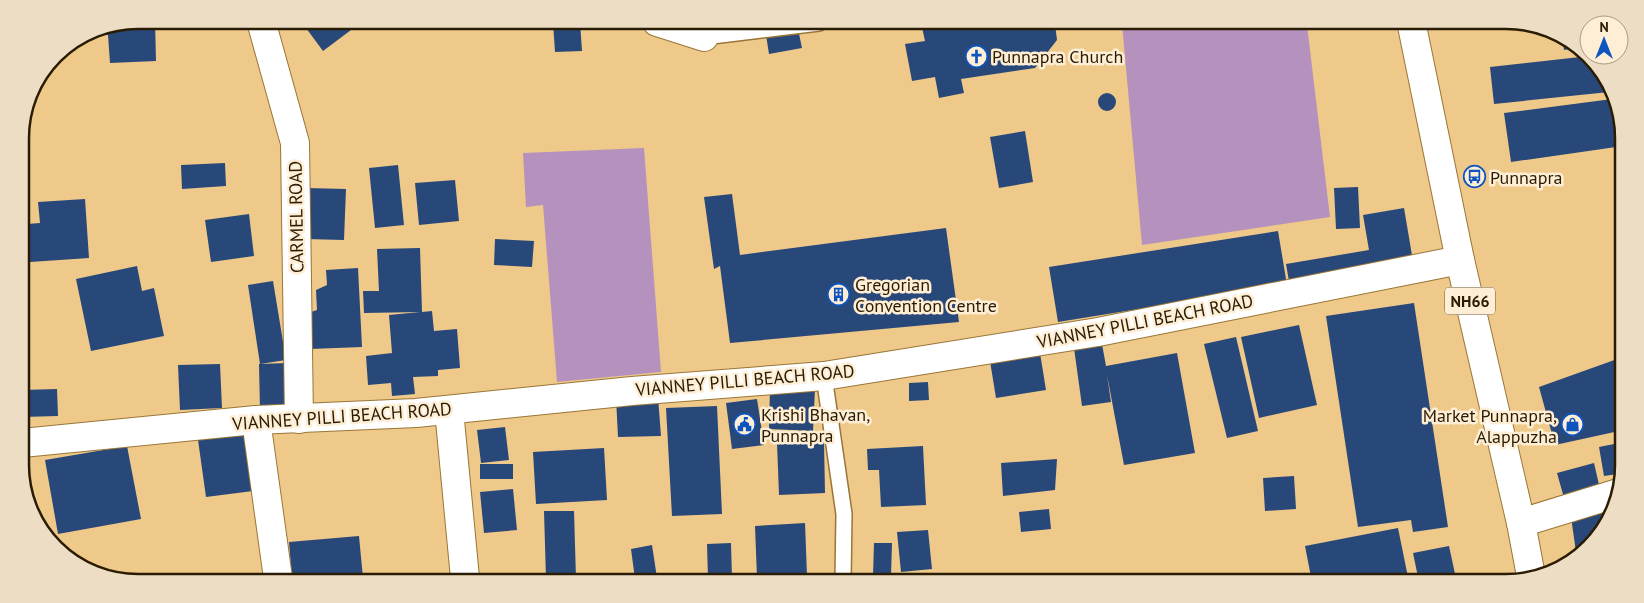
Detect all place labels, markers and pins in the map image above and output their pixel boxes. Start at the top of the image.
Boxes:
church icon: Punnapra Church [964,44,988,68]
place label: Punnapra Church [992,45,1123,68]
bus stop icon: Punnapra [1462,165,1486,189]
place label: Punnapra [1490,166,1563,189]
place label: Gregorian Convention Centre [855,273,997,317]
building icon: Gregorian Convention Centre [827,282,851,306]
place label: Krishi Bhavan, Punnapra [761,403,870,447]
place label: Market Punnapra, Alappuzha [1423,404,1557,448]
public building icon: Krishi Bhavan, Punnapra [733,412,757,436]
shop icon: Market Punnapra, Alappuzha [1561,413,1585,437]

